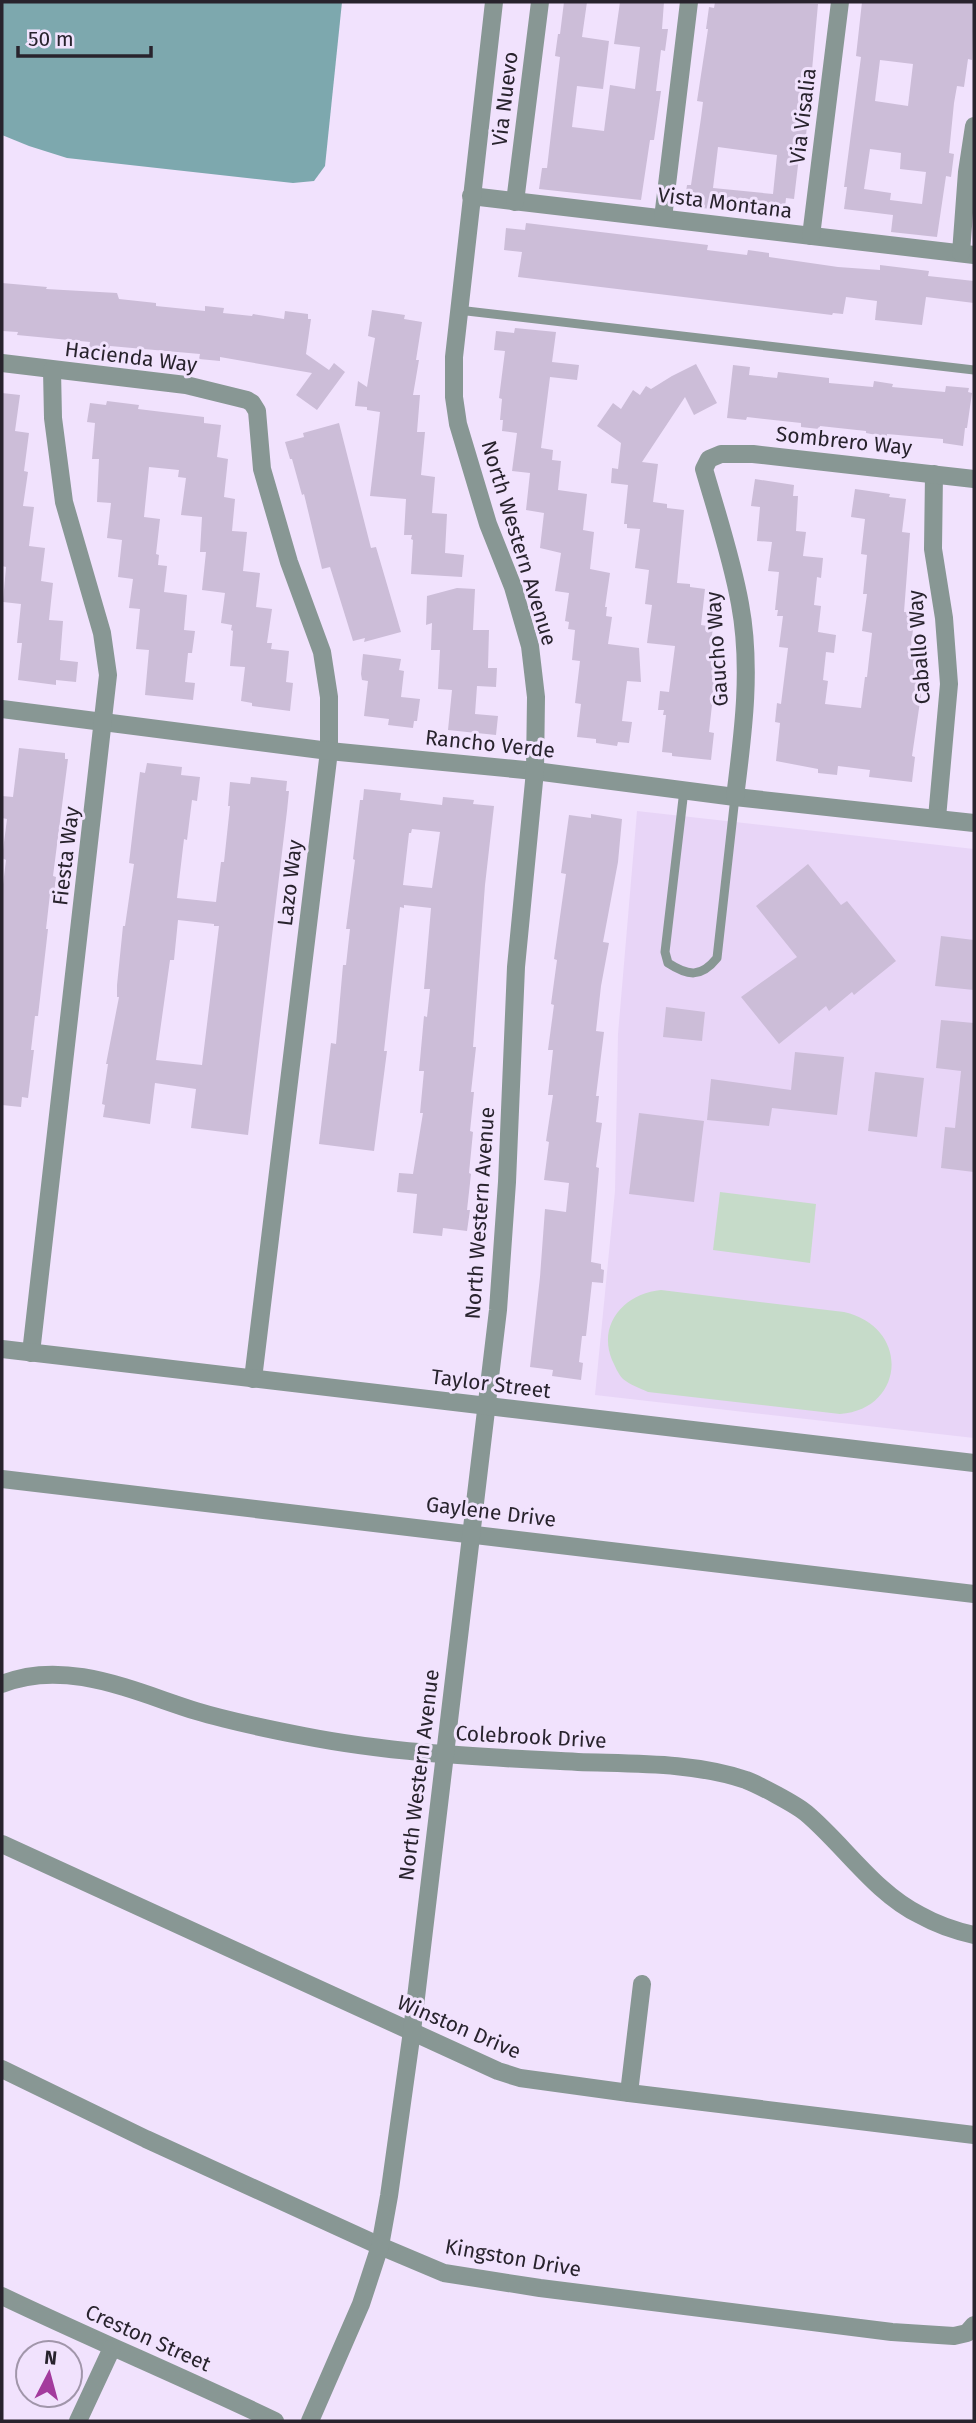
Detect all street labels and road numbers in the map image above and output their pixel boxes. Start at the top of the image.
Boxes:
street label: Via Nuevo [486,50,524,148]
street label: Via Visalia [784,67,822,165]
street label: Vista Montana [656,182,794,224]
street label: Hacienda Way [63,336,199,378]
street label: Sombrero Way [775,421,914,461]
street label: North Western Avenue [475,437,563,649]
street label: Caballo Way [902,588,936,705]
street label: Gaucho Way [700,590,734,707]
street label: Rancho Verde [424,724,556,764]
street label: Fiesta Way [47,804,85,907]
street label: Lazo Way [272,838,308,928]
street label: North Western Avenue [460,1106,500,1320]
street label: Taylor Street [430,1364,553,1404]
street label: Gaylene Drive [425,1491,557,1533]
street label: North Western Avenue [393,1668,445,1882]
street label: Colebrook Drive [455,1720,607,1754]
street label: Winston Drive [393,1989,525,2065]
street label: Kingston Drive [443,2233,583,2283]
street label: Creston Street [81,2299,215,2377]

